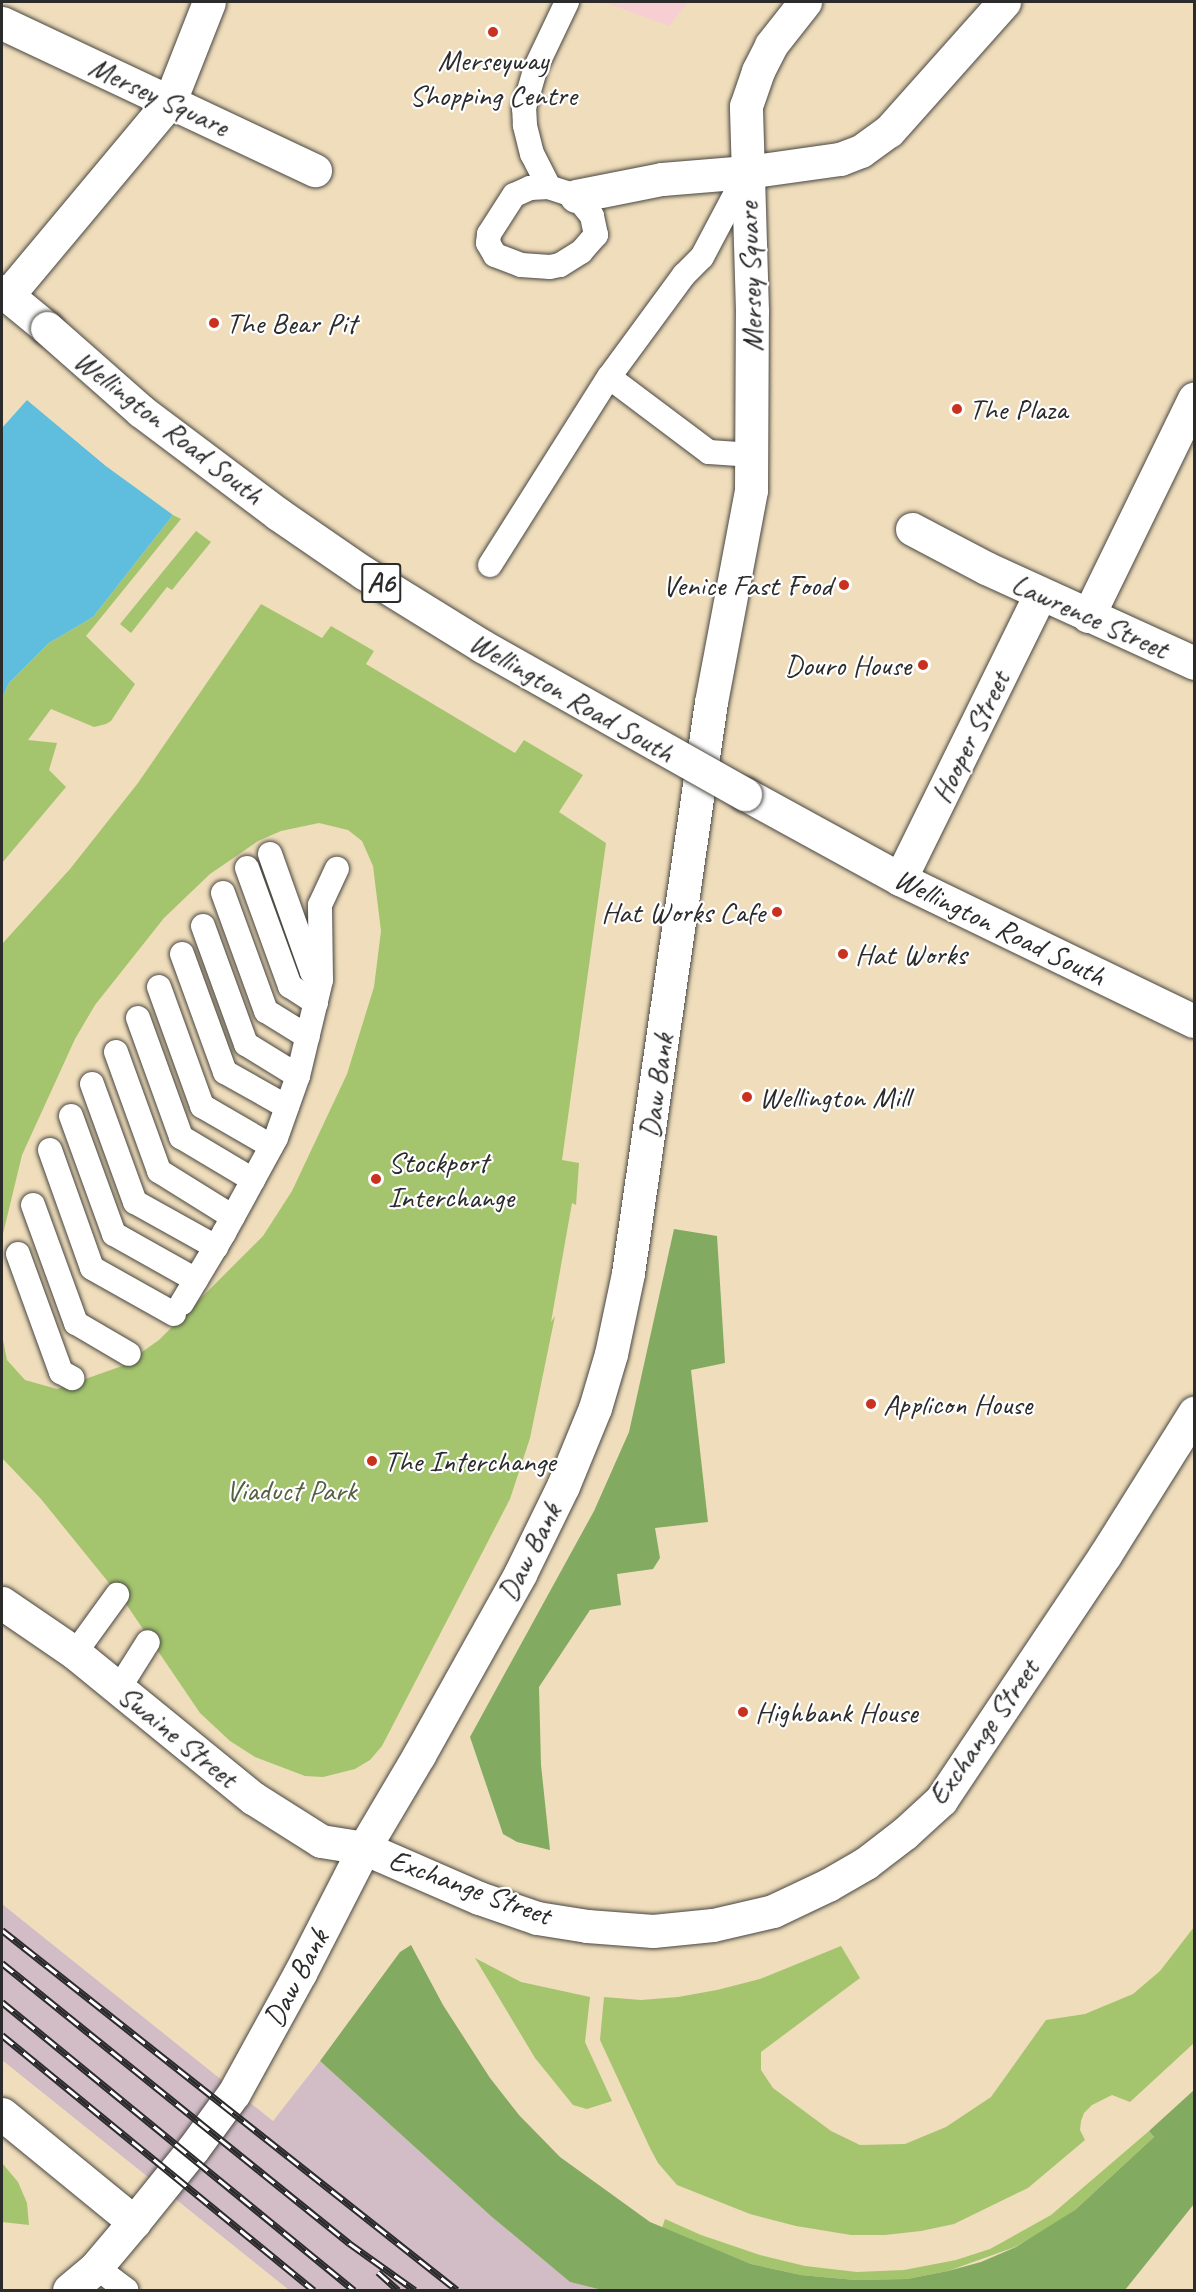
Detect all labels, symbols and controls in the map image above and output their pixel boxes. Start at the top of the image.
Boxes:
marker: Merseyway Shopping Centre [486,25,500,39]
place label: Merseyway Shopping Centre [409,42,577,112]
street label: Mersey Square [84,48,234,144]
street label: Mersey Square [729,202,771,352]
place label: The Bear Pit [226,305,356,341]
marker: The Bear Pit [207,316,221,330]
street label: Wellington Road South [67,342,271,512]
place label: The Plaza [969,391,1068,427]
marker: The Plaza [950,402,964,416]
road number: A6 [360,558,402,608]
street label: Lawrence Street [1006,565,1174,667]
place label: Venice Fast Food [663,567,832,603]
marker: Venice Fast Food [837,578,851,592]
street label: Wellington Road South [463,624,681,770]
place label: Douro House [784,647,911,683]
marker: Douro House [916,658,930,672]
street label: Hooper Street [923,665,1017,809]
street label: Wellington Road South [889,860,1111,994]
place label: Hat Works Cafe [601,894,765,930]
marker: Hat Works Cafe [770,905,784,919]
place label: Hat Works [855,936,966,972]
marker: Hat Works [836,947,850,961]
street label: Daw Bank [631,1031,681,1141]
place label: Wellington Mill [759,1079,910,1115]
marker: Wellington Mill [740,1090,754,1104]
place label: Stockport Interchange [388,1144,514,1214]
marker: Stockport Interchange [369,1172,383,1186]
place label: Applicon House [883,1386,1032,1422]
marker: Applicon House [864,1397,878,1411]
place label: The Interchange [384,1443,555,1479]
marker: The Interchange [365,1454,379,1468]
park label: Viaduct Park [226,1472,356,1508]
street label: Daw Bank [489,1497,569,1607]
street label: Exchange Street [919,1652,1047,1812]
street label: Swaine Street [111,1677,245,1795]
place label: Highbank House [755,1694,917,1730]
marker: Highbank House [736,1705,750,1719]
street label: Exchange Street [384,1841,556,1933]
street label: Daw Bank [255,1923,337,2033]

